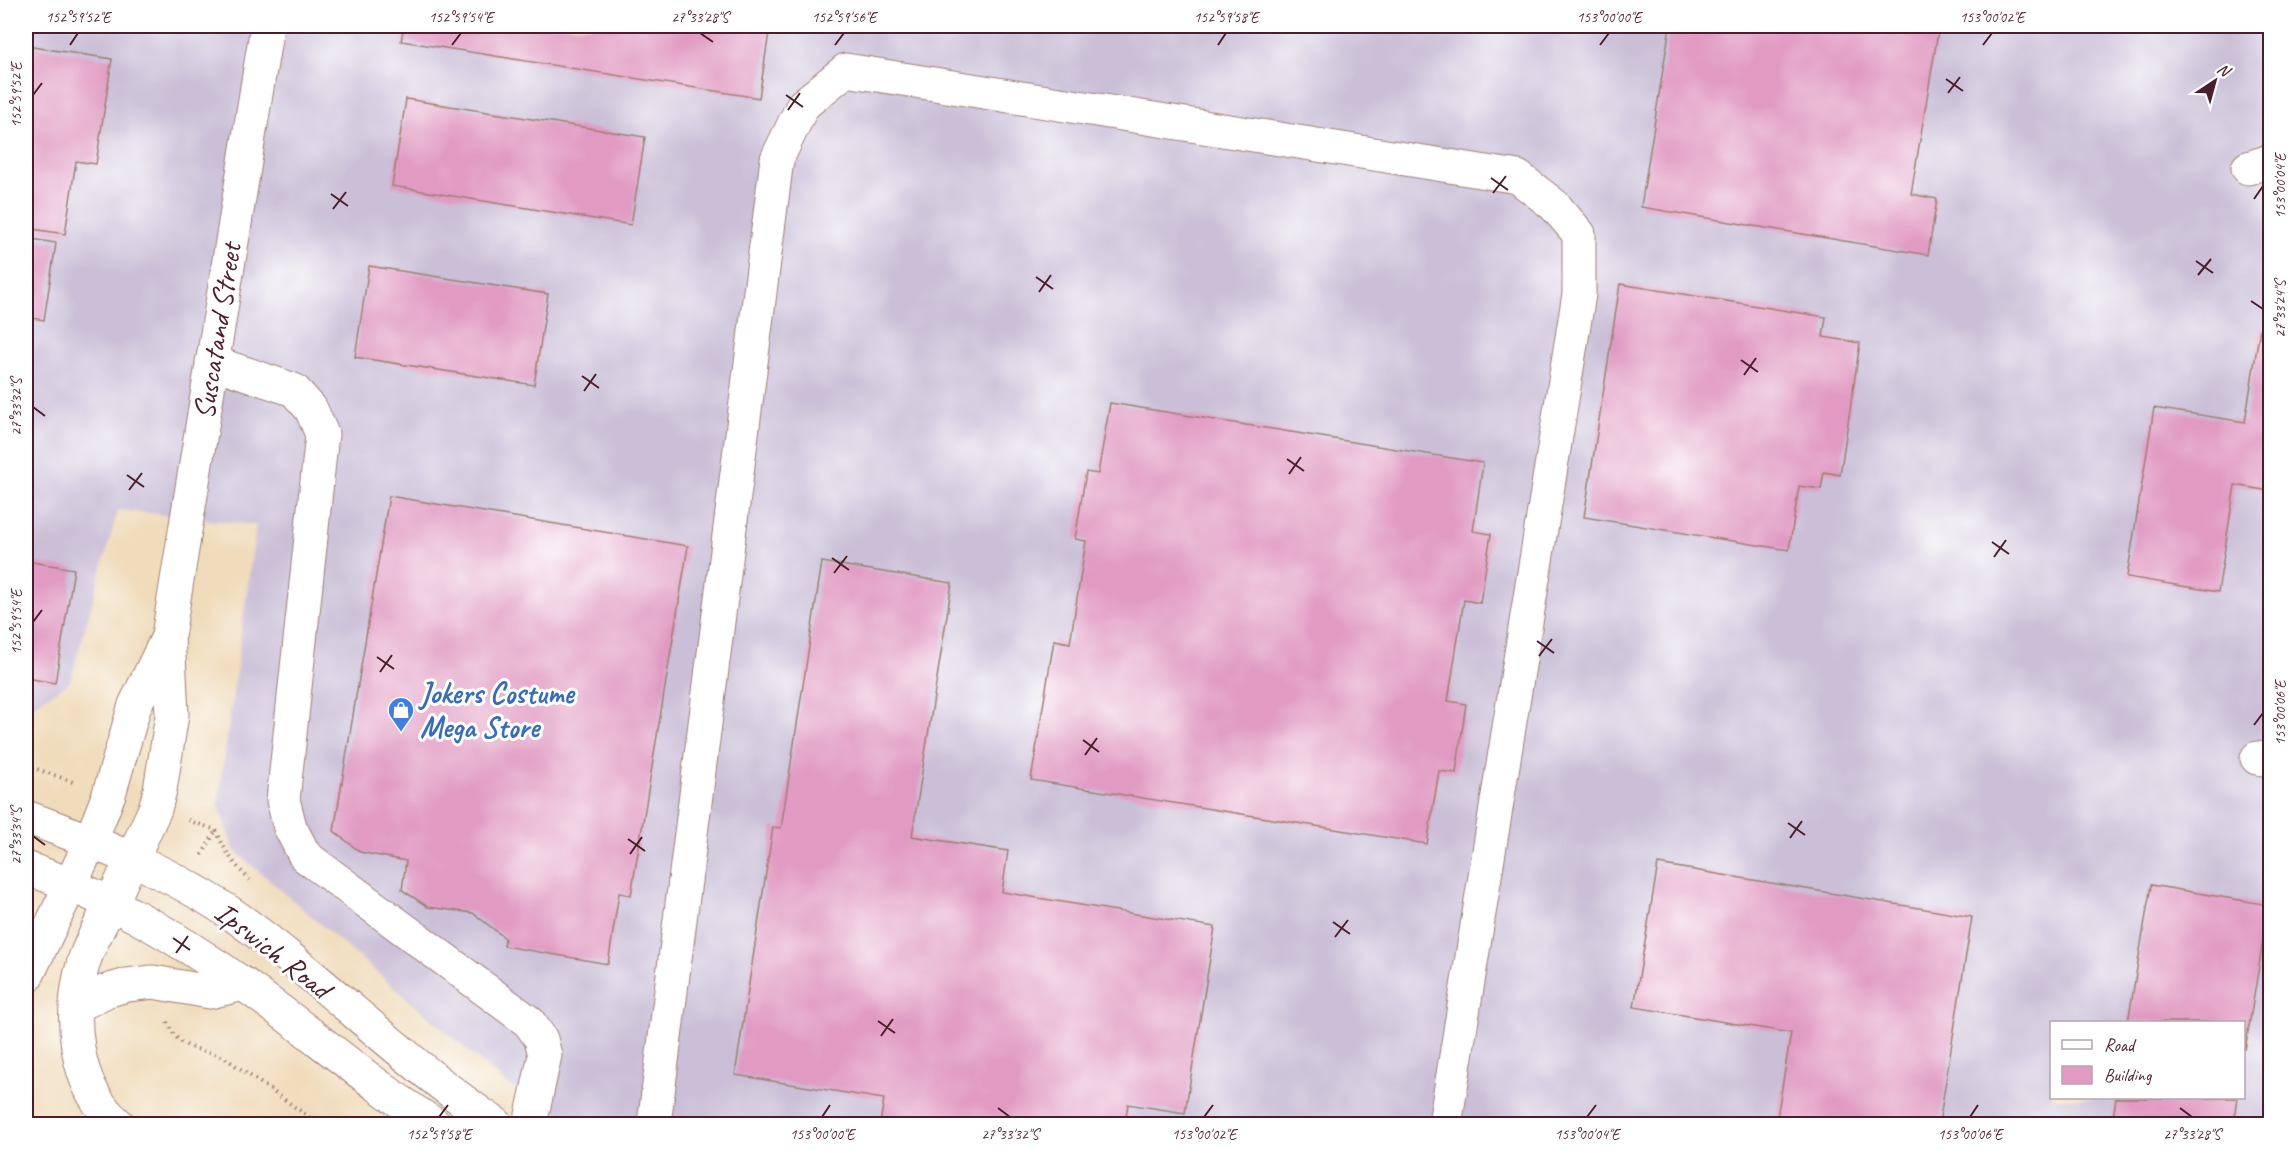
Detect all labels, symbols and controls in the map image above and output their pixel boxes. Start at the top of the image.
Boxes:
text: 152°59'52"E [46,8,112,27]
text: 152°59'54"E [429,8,495,27]
text: 27°33'28"S [671,8,731,27]
text: 152°59'56"E [812,8,878,27]
text: 152°59'58"E [1194,8,1260,27]
text: 153°00'00"E [1577,8,1643,27]
text: 153°00'02"E [1960,8,2026,27]
north arrow [2185,51,2245,111]
text: N [2213,59,2236,82]
text: 152°59'52"E [7,61,26,127]
text: 153°00'04"E [2271,152,2290,218]
street label: Suscatand Street [184,237,250,422]
text: 27°33'24"S [2271,278,2290,338]
text: 27°33'32"S [7,376,26,436]
text: 152°59'54"E [7,588,26,654]
place label: Jokers Costume Mega Store [418,674,576,746]
text: 153°00'06"E [2271,679,2290,745]
shop icon: Jokers Costume Mega Store [386,695,416,733]
text: 27°33'34"S [7,805,26,865]
street label: Ipswich Road [207,893,342,1010]
legend [2050,1021,2245,1099]
text: Road [2104,1034,2137,1056]
text: Building [2104,1064,2153,1086]
text: 152°59'58"E [407,1125,473,1144]
text: 153°00'00"E [790,1125,856,1144]
text: 27°33'32"S [981,1125,1041,1144]
text: 153°00'02"E [1172,1125,1238,1144]
text: 153°00'04"E [1555,1125,1621,1144]
text: 153°00'06"E [1938,1125,2004,1144]
text: 27°33'28"S [2163,1125,2223,1144]

